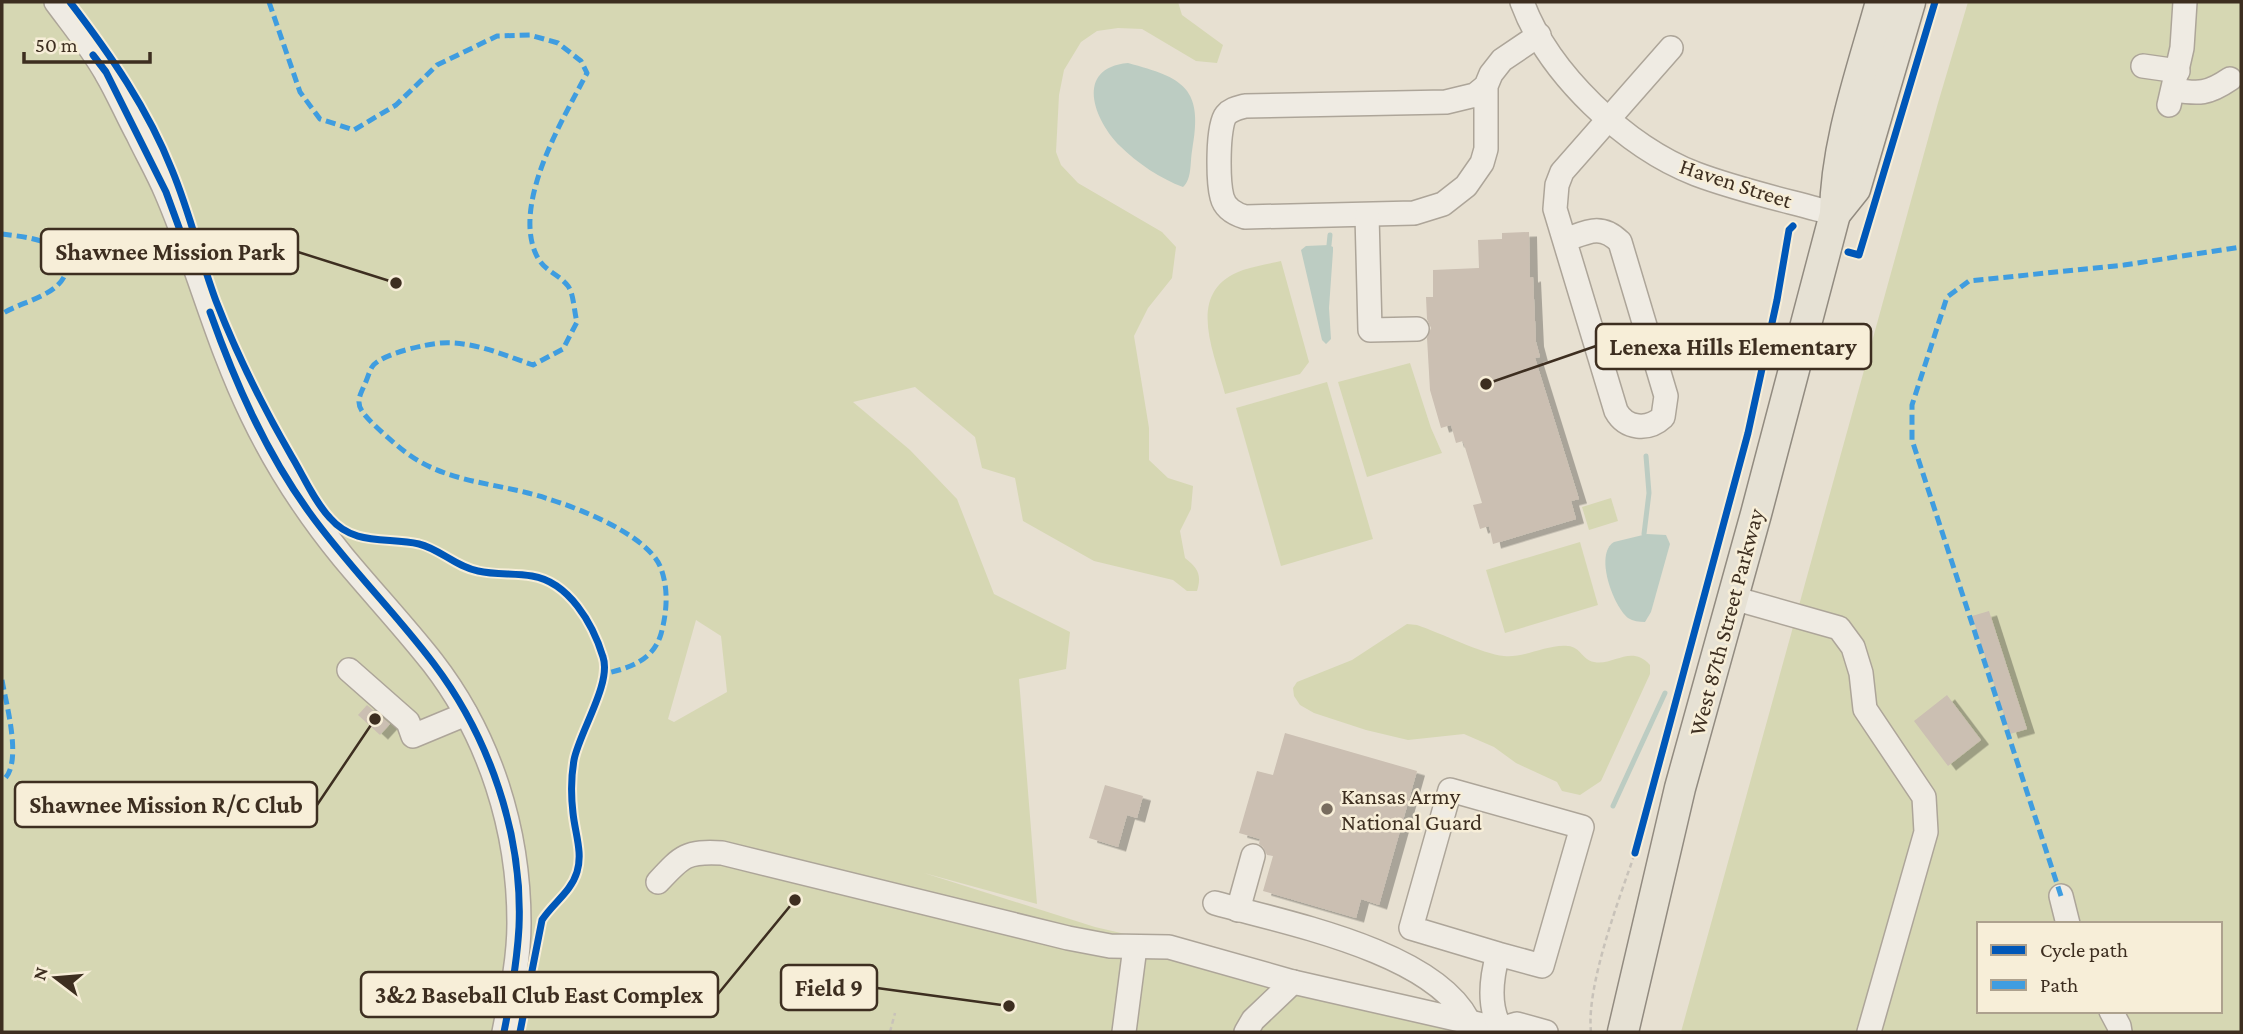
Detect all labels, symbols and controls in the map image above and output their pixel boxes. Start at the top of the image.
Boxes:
scale bar [24,21,150,65]
text: 50 m [35,33,78,57]
street label: Haven Street [1676,153,1796,214]
callout: Shawnee Mission Park [41,229,298,274]
text: Shawnee Mission Park [55,238,286,265]
callout: Lenexa Hills Elementary [1596,324,1871,369]
text: Lenexa Hills Elementary [1609,333,1857,360]
street label: West 87th Street Parkway [1683,505,1769,738]
callout: Shawnee Mission R/C Club [15,782,317,827]
place label: Kansas Army National Guard [1341,783,1482,835]
text: Shawnee Mission R/C Club [29,791,303,818]
marker: Kansas Army National Guard [1319,801,1335,817]
legend [1977,922,2222,1013]
text: Cycle path [2040,938,2128,962]
north arrow [21,943,91,1013]
text: N [28,964,52,983]
callout: Field 9 [781,965,877,1010]
callout: 3&2 Baseball Club East Complex [361,972,718,1017]
text: Path [2040,973,2078,997]
text: Field 9 [795,974,863,1001]
text: 3&2 Baseball Club East Complex [375,981,704,1008]

